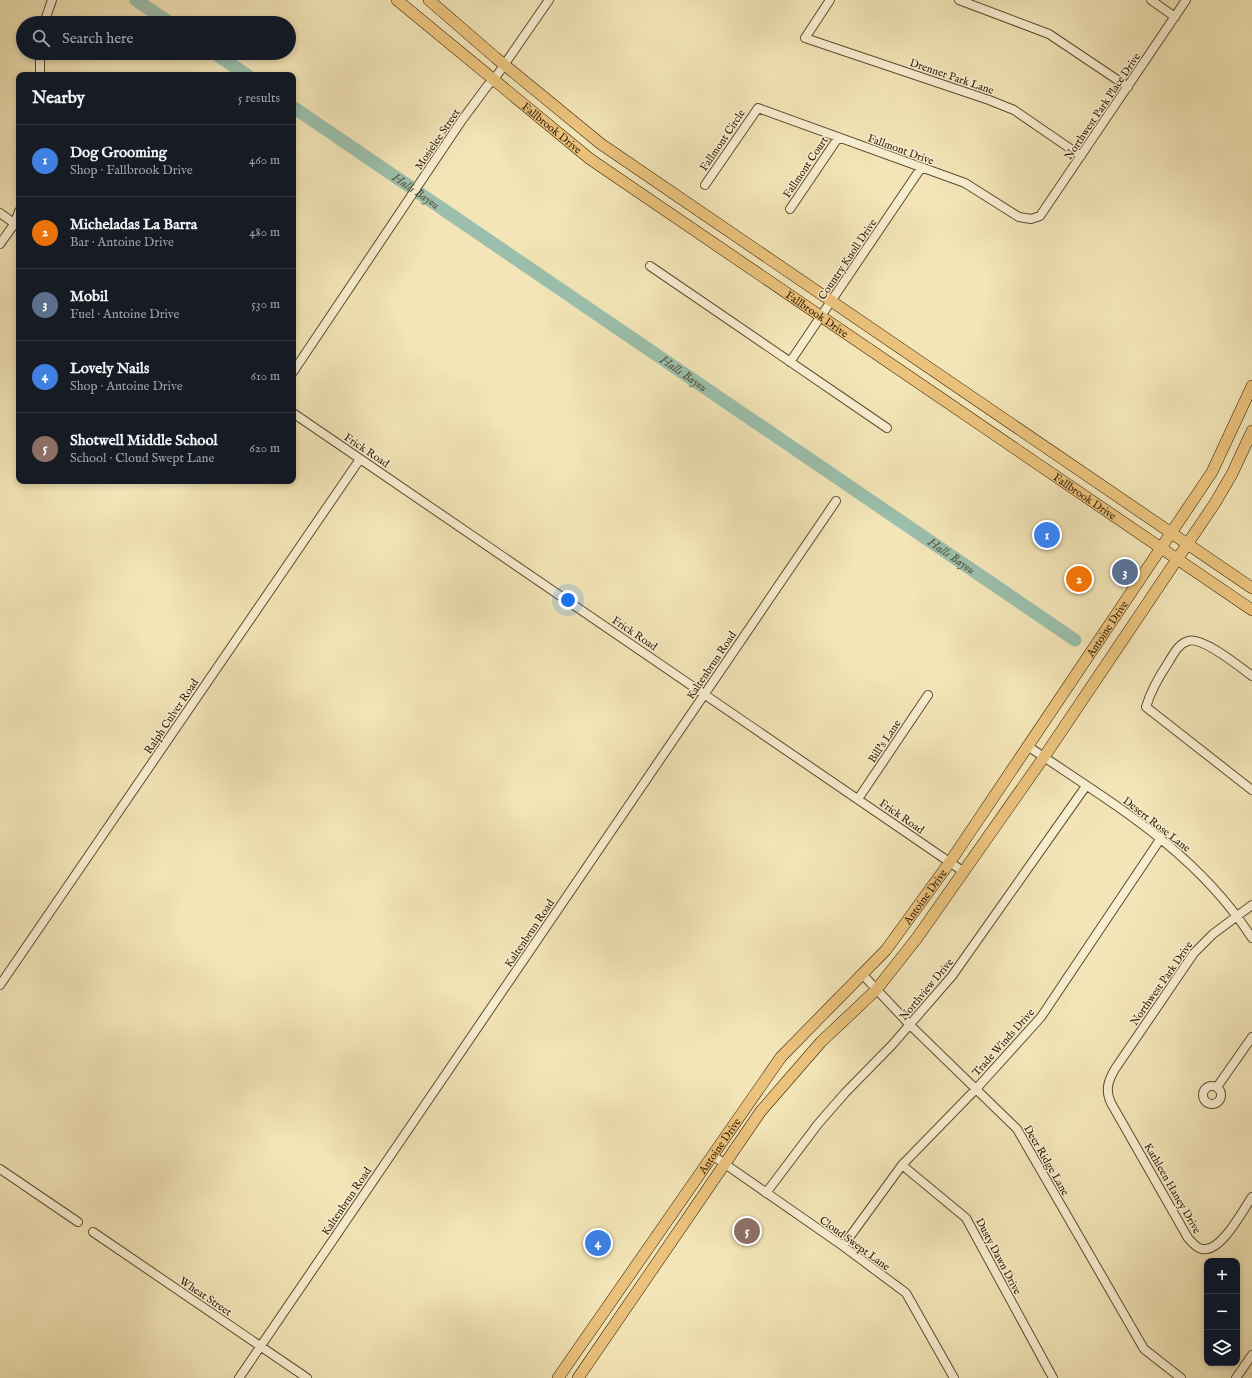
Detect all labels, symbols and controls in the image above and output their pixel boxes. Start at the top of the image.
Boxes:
search box [16,16,296,60]
icon: search [30,27,52,49]
text: Search here [62,29,133,48]
street label: Northwest Park Place Drive [1062,50,1144,163]
street label: Drenner Park Lane [908,56,996,98]
text: Nearby [32,88,85,109]
text: 5 results [238,90,280,107]
street label: Fallbrook Drive [519,100,584,157]
street label: Mosielee Street [412,106,464,173]
street label: Fallmont Circle [697,107,749,174]
street label: Fallmont Drive [866,131,936,168]
street label: Fallmont Court [780,134,832,201]
text: Dog Grooming [70,143,167,162]
text: 1 [43,152,47,169]
text: 460 m [249,152,280,169]
text: Shop · Fallbrook Drive [70,162,193,179]
water label: Halls Bayou [388,169,443,213]
text: Micheladas La Barra [70,215,197,234]
street label: Country Knoll Drive [816,216,880,303]
text: 2 [42,224,48,241]
text: 480 m [249,224,280,241]
text: Bar · Antoine Drive [70,234,174,251]
text: Mobil [70,287,108,306]
street label: Fallbrook Drive [782,288,851,341]
text: 3 [43,296,47,313]
text: 530 m [251,296,280,313]
text: Fuel · Antoine Drive [70,306,180,323]
water label: Halls Bayou [656,352,710,395]
text: Lovely Nails [70,359,149,378]
text: 4 [42,368,48,385]
text: 610 m [251,368,280,385]
text: Shop · Antoine Drive [70,378,183,395]
text: Shotwell Middle School [70,431,218,450]
street label: Frick Road [341,431,392,471]
text: 5 [43,440,47,457]
text: 620 m [249,440,280,457]
text: School · Cloud Swept Lane [70,450,214,467]
street label: Fallbrook Drive [1050,471,1119,523]
pin: 1 [1034,520,1060,550]
water label: Halls Bayou [924,534,978,578]
pin: 3 [1112,557,1138,587]
pin: 2 [1066,564,1092,594]
your location [558,590,578,610]
street label: Antoine Drive [1083,598,1132,661]
street label: Frick Road [609,614,660,654]
street label: Kaltenbrun Road [684,629,740,702]
street label: Ralph Culver Road [141,676,202,757]
street label: Bill's Lane [865,717,904,766]
street label: Desert Rose Lane [1120,794,1193,856]
street label: Frick Road [876,796,927,837]
street label: Antoine Drive [900,867,951,928]
street label: Kaltenbrun Road [502,897,558,970]
street label: Northwest Park Drive [1127,939,1196,1028]
street label: Northview Drive [897,956,957,1024]
street label: Trade Winds Drive [970,1006,1038,1079]
street label: Antoine Drive [695,1116,745,1178]
street label: Deer Ridge Lane [1020,1123,1072,1198]
street label: Kathleen Haney Drive [1141,1141,1204,1236]
street label: Kaltenbrun Road [319,1165,375,1238]
street label: Cloud Swept Lane [816,1213,893,1274]
pin: 5 [734,1216,760,1246]
street label: Dusty Dawn Drive [972,1216,1024,1297]
pin: 4 [585,1228,611,1258]
map controls [1204,1258,1240,1366]
button: + [1204,1258,1240,1294]
street label: Wheat Street [177,1274,234,1320]
button: − [1204,1294,1240,1330]
button: layers [1204,1330,1240,1366]

